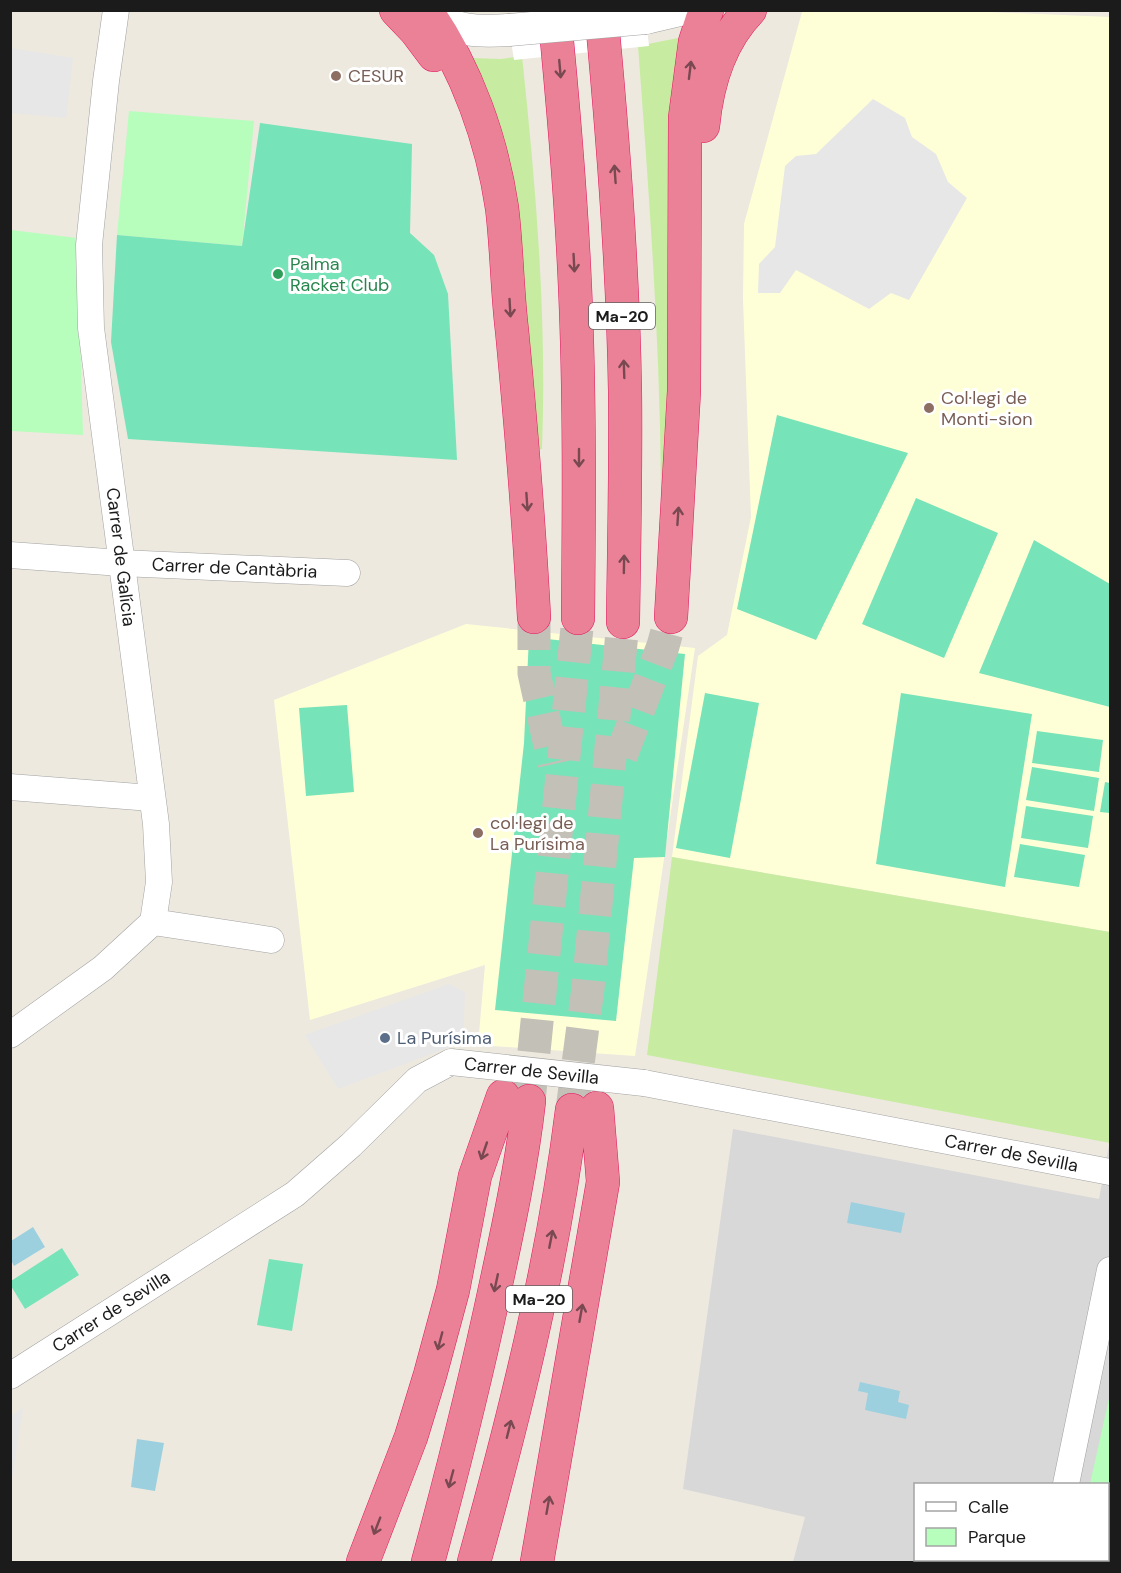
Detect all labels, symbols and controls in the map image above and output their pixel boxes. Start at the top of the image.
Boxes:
one-way arrow [555,58,566,78]
one-way arrow [685,60,696,80]
place label: CESUR [348,64,404,88]
marker: CESUR [329,69,343,83]
one-way arrow [609,165,620,185]
place label: Palma Racket Club [290,252,389,297]
one-way arrow [568,253,579,273]
marker: Palma Racket Club [271,267,285,281]
one-way arrow [504,298,515,318]
road number: Ma-20 [589,303,655,329]
one-way arrow [618,359,630,379]
place label: Col·legi de Monti-sion [941,386,1033,431]
marker: Col·legi de Monti-sion [922,401,936,415]
one-way arrow [573,448,585,468]
street label: Carrer de Galícia [101,486,141,628]
one-way arrow [522,492,533,512]
one-way arrow [673,507,684,527]
street label: Carrer de Cantàbria [151,552,318,584]
one-way arrow [618,554,630,574]
place label: col·legi de La Purísima [490,811,585,856]
marker: col·legi de La Purísima [471,826,485,840]
place label: La Purísima [397,1026,492,1050]
marker: La Purísima [378,1031,392,1045]
street label: Carrer de Sevilla [463,1051,600,1090]
street label: Carrer de Sevilla [942,1129,1080,1178]
one-way arrow [477,1141,488,1160]
one-way arrow [546,1229,557,1249]
street label: Carrer de Sevilla [47,1265,175,1358]
one-way arrow [490,1273,502,1292]
road number: Ma-20 [506,1286,572,1312]
one-way arrow [576,1303,587,1323]
one-way arrow [434,1331,445,1350]
one-way arrow [504,1420,516,1439]
one-way arrow [445,1470,456,1489]
legend [914,1483,1109,1561]
text: Calle [968,1495,1009,1519]
one-way arrow [543,1496,554,1515]
one-way arrow [371,1516,382,1534]
text: Parque [968,1525,1026,1549]

